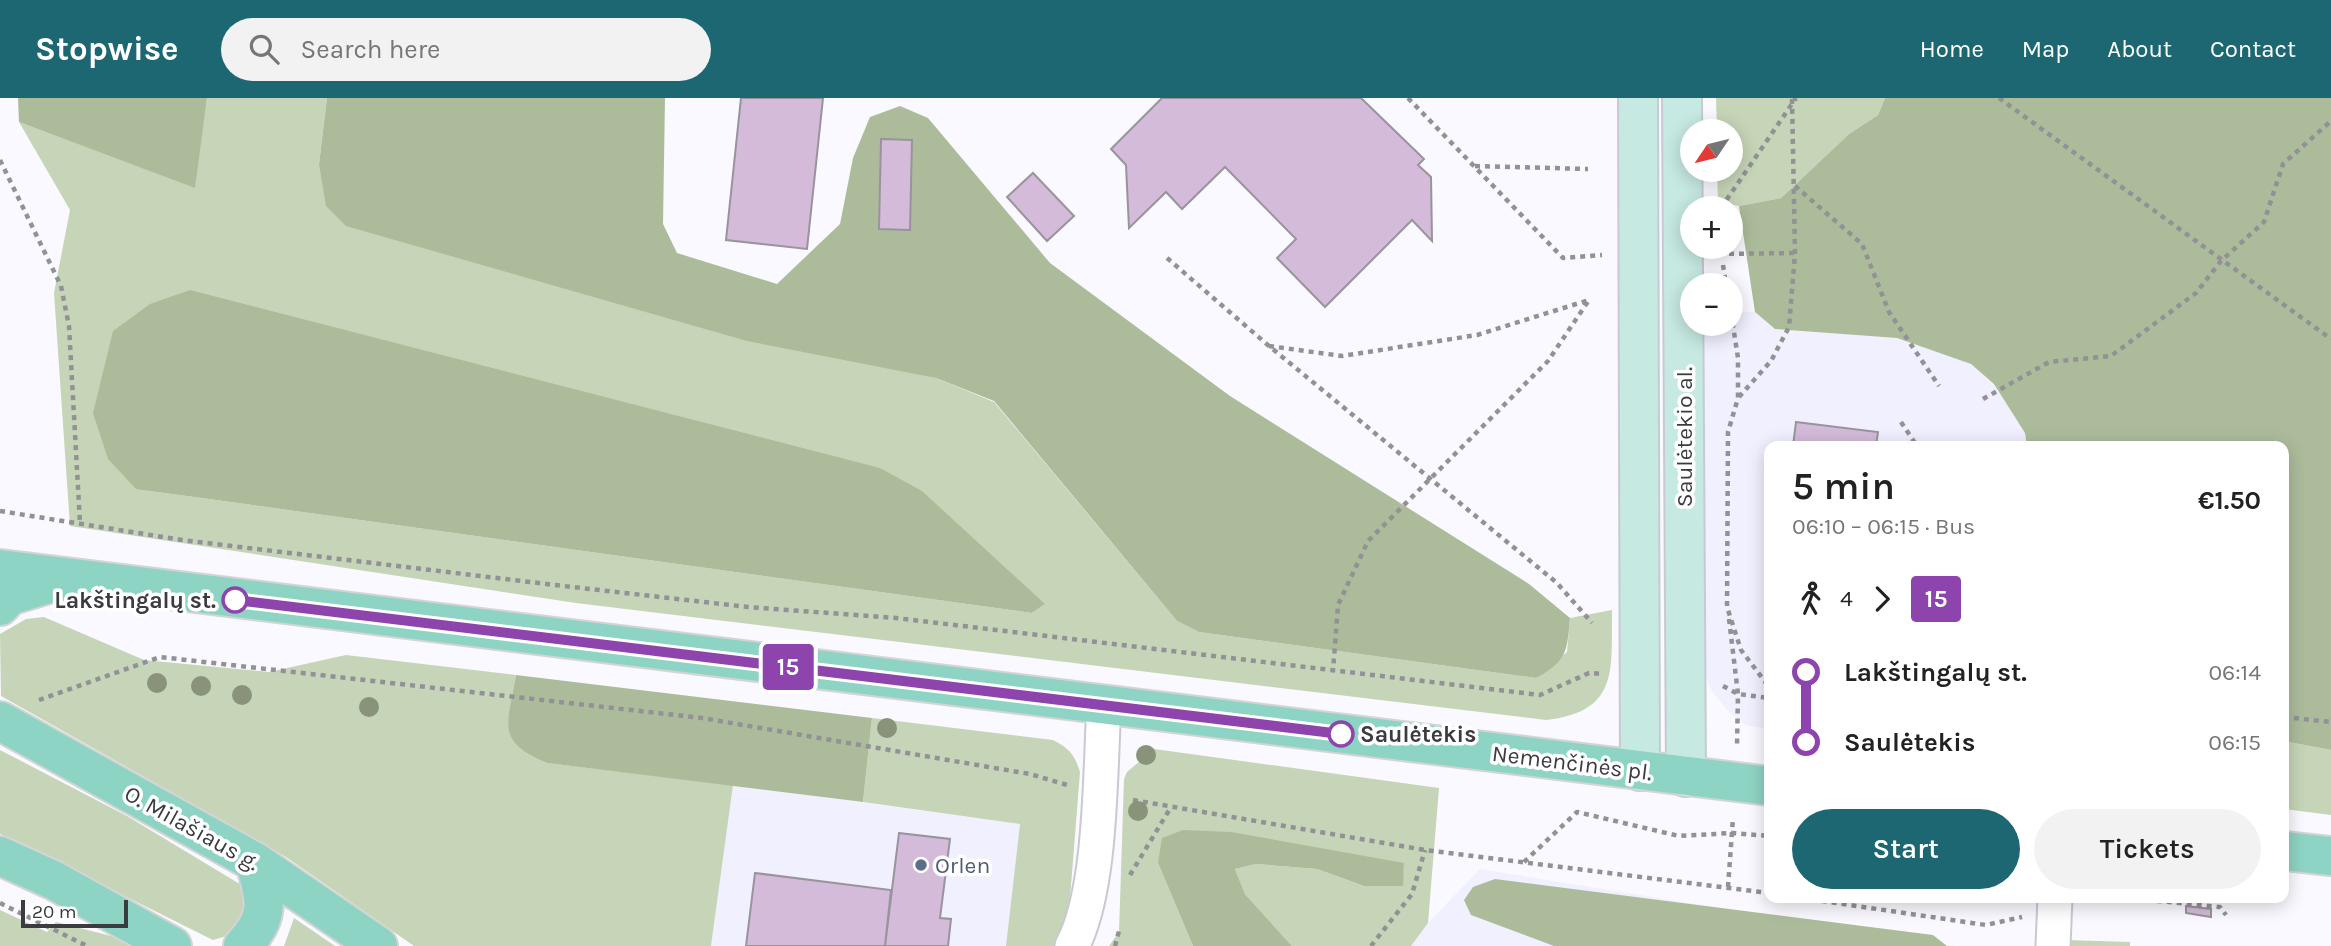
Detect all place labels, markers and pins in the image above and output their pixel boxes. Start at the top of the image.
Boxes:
place label: Lakštingalų st. [54,587,216,614]
marker: Lakštingalų st. [222,587,248,613]
marker: Saulėtekis [1328,721,1354,747]
place label: Saulėtekis [1360,721,1476,748]
place label: Orlen [935,852,990,879]
marker: Orlen [913,857,929,873]

